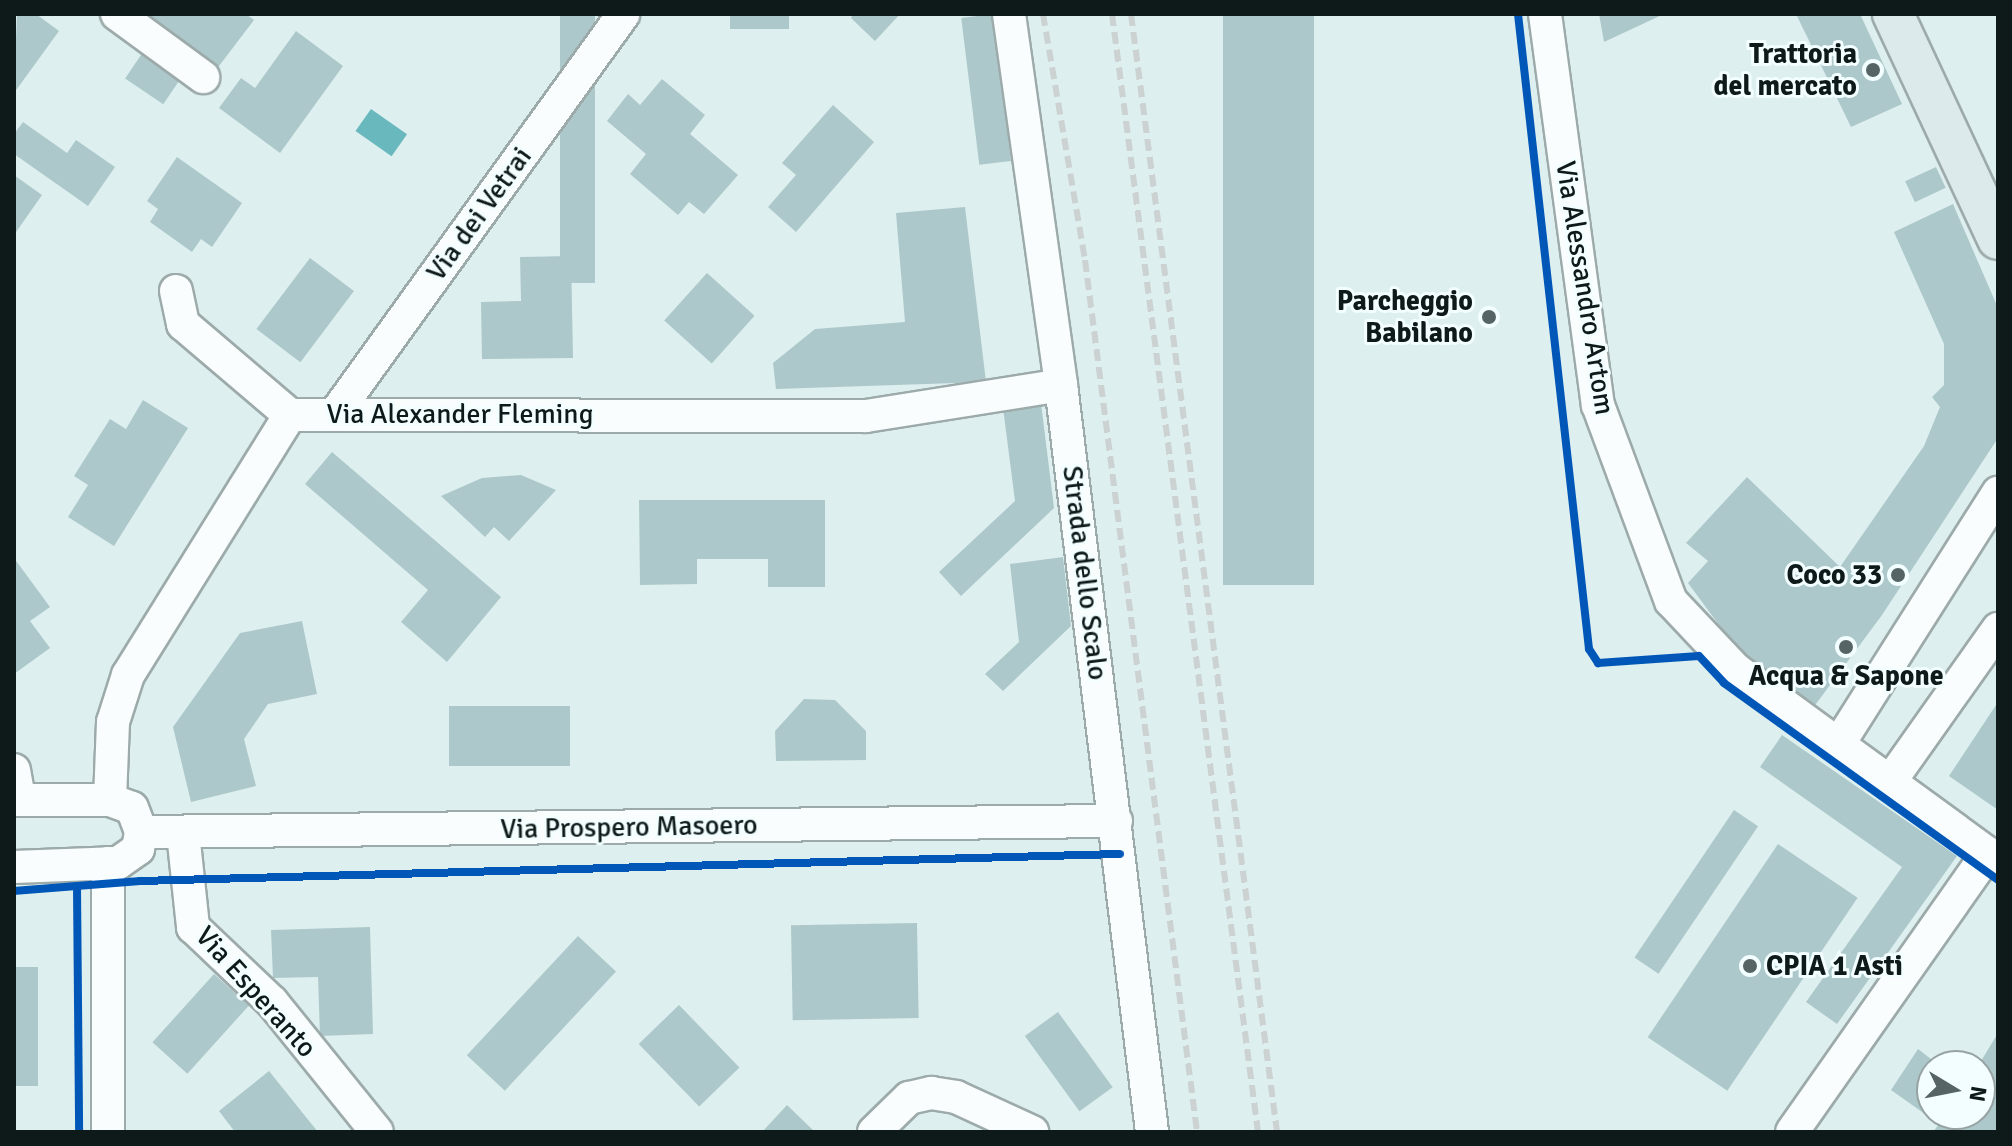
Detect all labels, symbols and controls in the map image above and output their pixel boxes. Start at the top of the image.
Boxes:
place label: Trattoria del mercato [1714,37,1857,103]
marker: Trattoria del mercato [1864,61,1882,79]
street label: Via dei Vetrai [419,141,539,287]
street label: Via Alessandro Artom [1548,159,1622,417]
place label: Parcheggio Babilano [1337,284,1473,350]
marker: Parcheggio Babilano [1480,308,1498,326]
street label: Via Alexander Fleming [327,397,593,431]
street label: Strada dello Scalo [1055,464,1115,682]
place label: Coco 33 [1786,558,1882,592]
marker: Coco 33 [1889,566,1907,584]
marker: Acqua & Sapone [1837,638,1855,656]
place label: Acqua & Sapone [1748,659,1944,693]
street label: Via Prospero Masoero [500,808,758,846]
street label: Via Esperanto [188,920,324,1064]
place label: CPIA 1 Asti [1766,949,1903,983]
marker: CPIA 1 Asti [1741,957,1759,975]
north arrow [1916,1050,1996,1130]
text: N [1964,1084,1993,1104]

